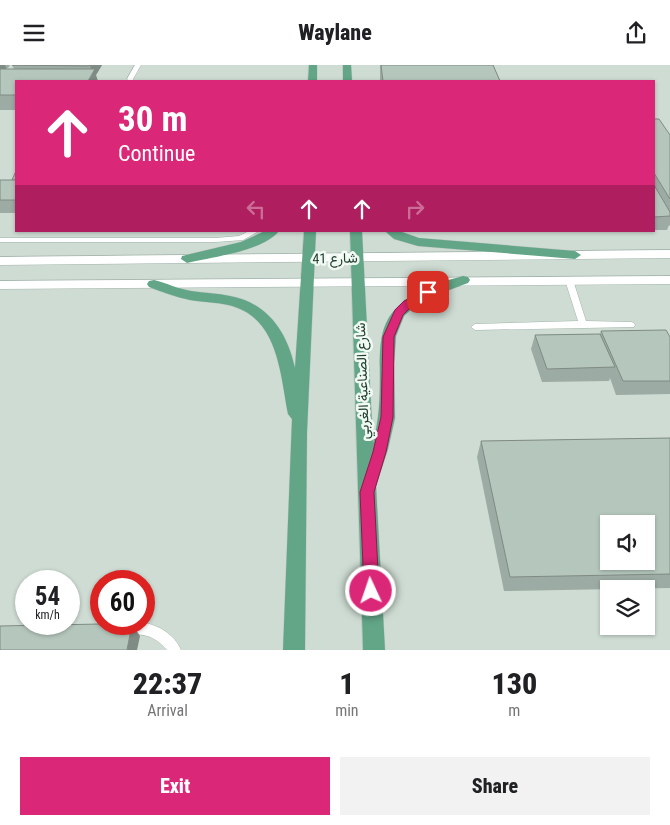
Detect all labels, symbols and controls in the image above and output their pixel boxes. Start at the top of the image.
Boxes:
icon: menu [20,19,48,47]
icon: share [622,19,650,47]
text: Waylane [298,20,372,45]
text: 30 m [118,99,187,140]
icon: ahead [35,100,100,165]
text: Continue [118,141,195,166]
icon: left [242,195,270,223]
icon: ahead [295,195,323,223]
icon: ahead [348,195,376,223]
icon: right [401,195,429,223]
street label: شارع 41 [312,250,358,269]
pin [407,271,449,313]
icon: arrive [414,278,442,306]
street label: شارع الصناعية الغربي [352,322,376,440]
map controls [600,515,655,635]
button: sound [600,515,655,570]
position arrow [344,564,396,616]
speed limit sign: 60 [90,570,155,635]
button: layers [600,580,655,635]
text: 54 [35,582,60,611]
text: km/h [35,608,60,622]
text: 22:37 [133,666,202,701]
text: 1 [339,666,354,701]
text: 130 [491,666,537,701]
text: Arrival [147,701,188,720]
text: min [335,701,359,720]
text: m [508,701,520,720]
button: Exit [20,757,330,815]
button: Share [340,757,650,815]

